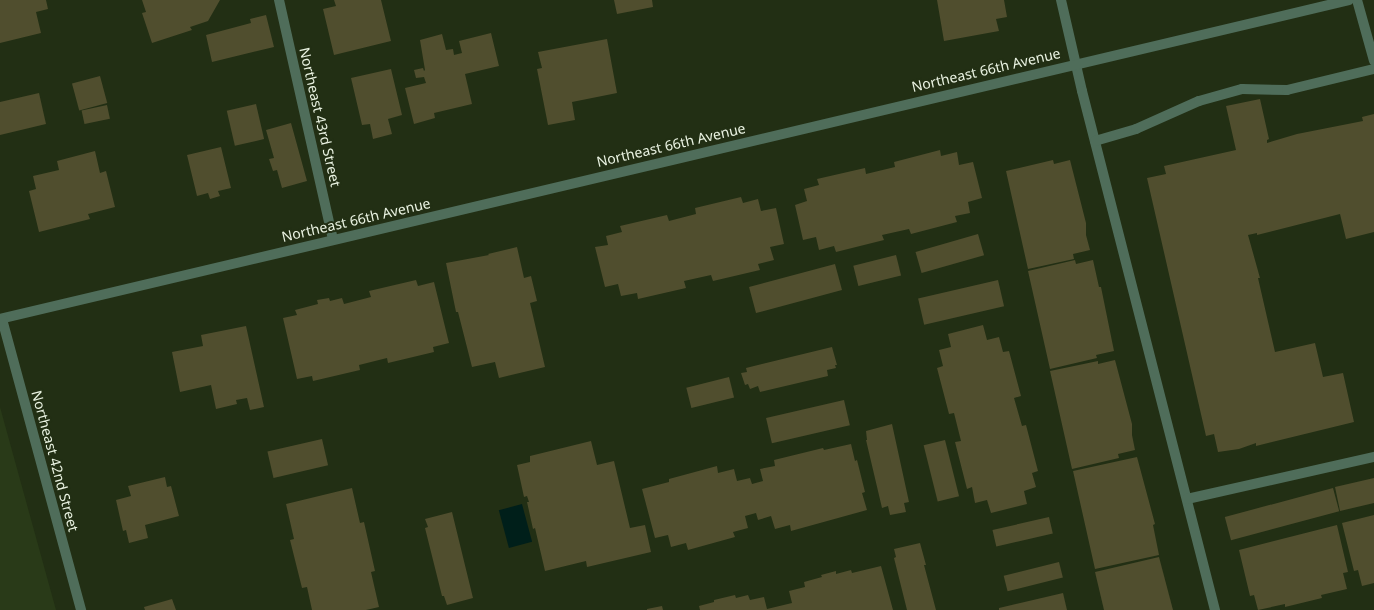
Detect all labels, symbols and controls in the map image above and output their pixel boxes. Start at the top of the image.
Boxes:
street label: Northeast 66th Avenue [910,45,1062,95]
street label: Northeast 43rd Street [296,46,344,188]
street label: Northeast 66th Avenue [595,120,747,170]
street label: Northeast 66th Avenue [280,195,432,245]
street label: Northeast 42nd Street [28,388,82,534]

